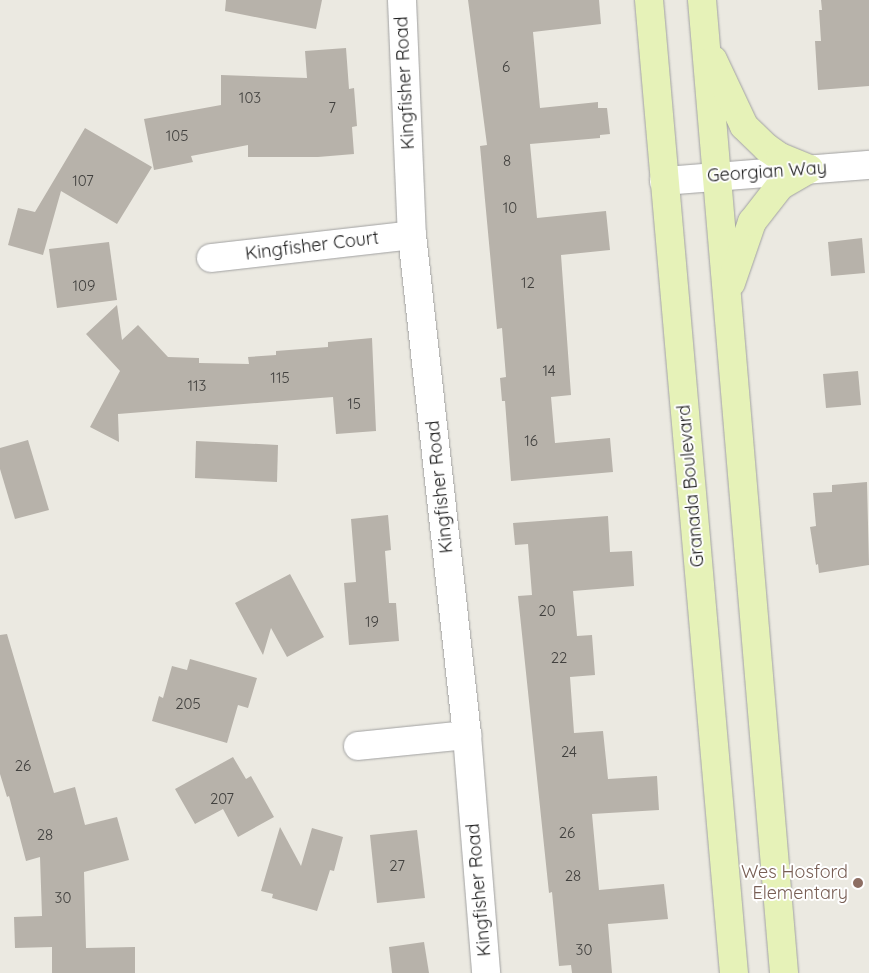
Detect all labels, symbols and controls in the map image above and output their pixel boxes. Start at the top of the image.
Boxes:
street label: Kingfisher Road [391,16,419,150]
house number: 6 [502,58,510,76]
house number: 103 [239,89,261,107]
house number: 7 [328,99,336,117]
house number: 105 [166,127,188,145]
house number: 8 [503,152,511,170]
street label: Georgian Way [706,157,828,187]
house number: 107 [72,172,94,190]
house number: 10 [503,199,517,217]
street label: Kingfisher Court [244,227,380,265]
house number: 12 [521,274,535,292]
house number: 109 [73,277,95,295]
house number: 14 [542,362,556,380]
house number: 115 [270,369,290,387]
house number: 113 [188,377,206,395]
house number: 15 [347,395,361,413]
street label: Granada Boulevard [673,404,709,568]
street label: Kingfisher Road [422,420,458,554]
house number: 16 [524,432,538,450]
house number: 20 [538,602,556,620]
house number: 19 [365,613,379,631]
house number: 22 [551,649,567,667]
house number: 205 [175,695,201,713]
house number: 24 [561,743,577,761]
house number: 26 [15,757,31,775]
house number: 207 [210,790,234,808]
street label: Kingfisher Road [462,823,496,957]
house number: 26 [559,824,575,842]
house number: 28 [37,826,53,844]
house number: 27 [389,857,405,875]
place label: Wes Hosford Elementary [741,862,848,904]
house number: 28 [565,867,581,885]
marker: Wes Hosford Elementary [852,877,864,889]
house number: 30 [55,889,71,907]
house number: 30 [576,941,592,959]

